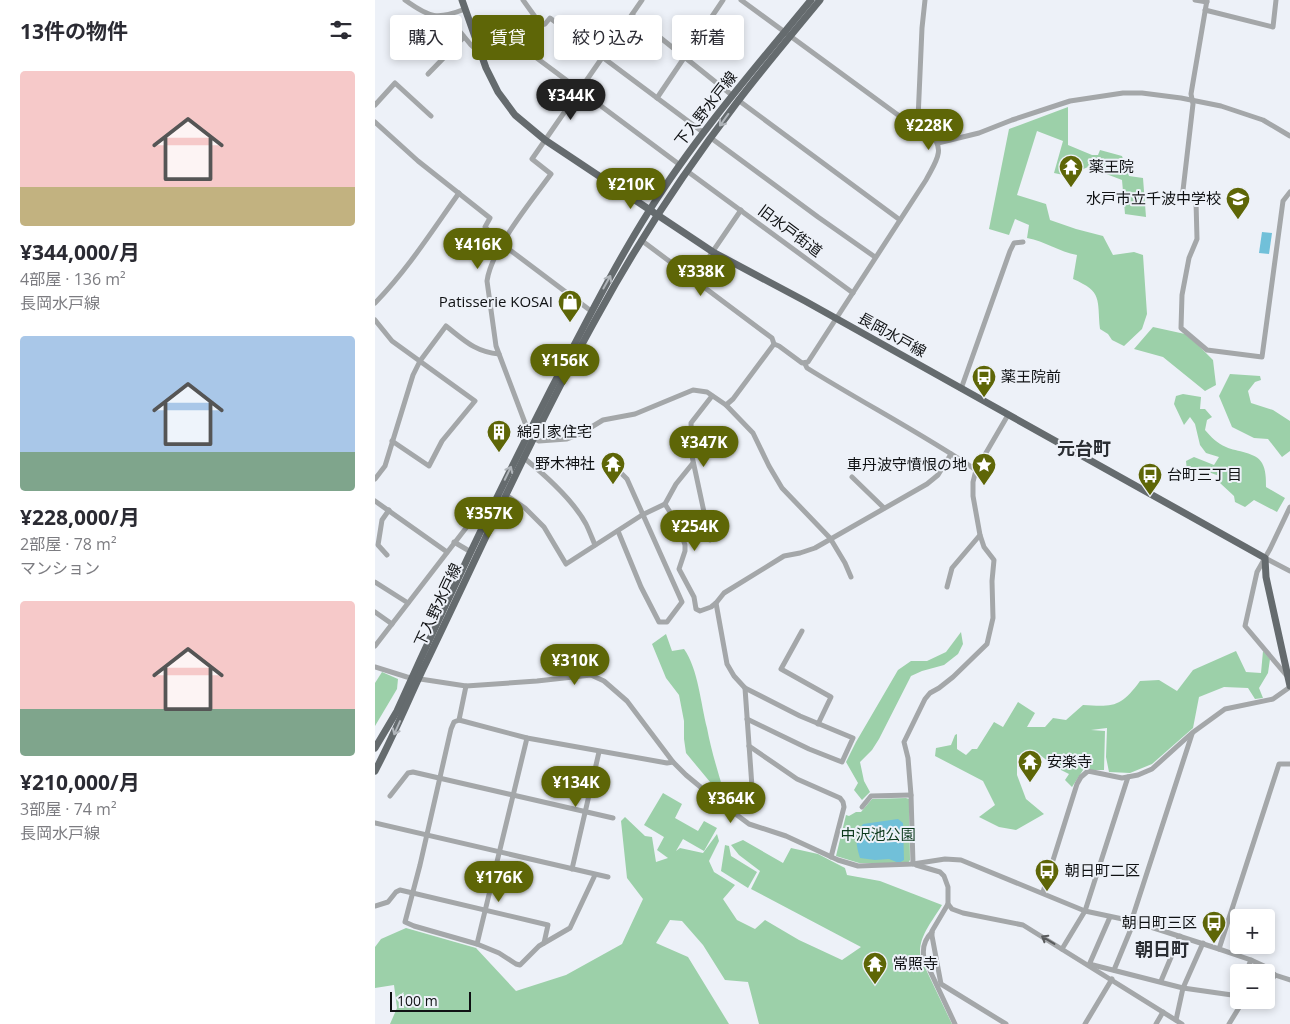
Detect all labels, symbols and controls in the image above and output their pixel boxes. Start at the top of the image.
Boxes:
chip: 購入 [390,15,462,60]
chip: 賃貸 [472,15,544,60]
chip: 絞り込み [554,15,662,60]
chip: 新着 [672,15,744,60]
icon: filters [327,16,355,44]
text: 13件の物件 [20,17,128,45]
street label: 下入野水戸線 [670,67,741,150]
pin: ¥344K [536,78,606,121]
text: ¥344K [547,84,595,106]
icon: home [143,104,233,194]
pin: ¥228K [894,108,964,151]
one-way arrow [719,113,729,127]
text: ¥228K [905,114,953,136]
temple icon: 薬王院 [1058,154,1084,188]
place label: 薬王院 [1089,156,1134,176]
pin: ¥210K [596,168,666,210]
text: ¥210K [607,173,655,195]
school or university icon: 水戸市立千波中学校 [1225,186,1251,220]
place label: 水戸市立千波中学校 [1086,188,1221,208]
street label: 旧水戸街道 [755,200,827,261]
pin: ¥416K [443,228,513,270]
text: ¥416K [454,233,502,255]
text: ¥344,000/月 [20,238,140,266]
pin: ¥338K [666,254,736,297]
text: ¥338K [677,260,725,282]
text: 4部屋 · 136 m² [20,268,126,290]
one-way arrow [603,275,612,290]
shop icon: Patisserie KOSAI [557,289,583,323]
place label: Patisserie KOSAI [439,291,553,311]
text: 長岡水戸線 [20,292,100,314]
street label: 長岡水戸線 [855,307,930,361]
pin: ¥156K [530,344,600,386]
text: ¥156K [541,349,589,371]
bus stop icon: 薬王院前 [971,364,997,398]
place label: 薬王院前 [1001,366,1061,386]
icon: home [143,369,233,459]
building icon: 綿引家住宅 [486,419,512,453]
place label: 綿引家住宅 [517,421,592,441]
pin: ¥347K [669,426,739,468]
text: ¥347K [680,431,728,453]
district label: 元台町 [1057,436,1111,460]
temple icon: 野木神社 [600,451,626,485]
place icon: 車丹波守憤恨の地 [971,452,997,486]
place label: 野木神社 [535,453,595,473]
place label: 車丹波守憤恨の地 [847,454,967,474]
bus stop icon: 台町三丁目 [1137,462,1163,496]
place label: 台町三丁目 [1167,464,1242,484]
one-way arrow [504,466,513,481]
pin: ¥357K [454,496,524,539]
text: ¥357K [465,502,513,524]
text: ¥228,000/月 [20,503,140,531]
pin: ¥254K [660,510,730,552]
text: ¥254K [671,515,719,537]
text: 2部屋 · 78 m² [20,533,117,555]
text: マンション [20,557,100,579]
street label: 下入野水戸線 [409,560,465,650]
icon: home [143,634,233,724]
pin: ¥310K [540,644,610,686]
text: ¥310K [551,649,599,671]
one-way arrow [392,720,401,735]
temple icon: 安楽寺 [1017,749,1043,783]
place label: 安楽寺 [1047,751,1092,771]
pin: ¥134K [541,766,611,808]
text: ¥210,000/月 [20,768,140,796]
text: ¥134K [552,771,600,793]
pin: ¥364K [696,782,766,824]
text: ¥364K [707,787,755,809]
text: 3部屋 · 74 m² [20,798,117,820]
text: 長岡水戸線 [20,822,100,844]
park label: 中沢池公園 [840,824,916,844]
bus stop icon: 朝日町二区 [1034,858,1060,892]
pin: ¥176K [464,860,534,903]
place label: 朝日町二区 [1065,860,1140,880]
text: ¥176K [475,866,523,888]
map controls [1230,909,1275,1009]
button: + [1230,909,1275,954]
bus stop icon: 朝日町三区 [1201,910,1227,944]
place label: 朝日町三区 [1122,912,1197,932]
one-way arrow [1041,935,1055,945]
district label: 朝日町 [1135,937,1189,961]
temple icon: 常照寺 [862,951,888,985]
place label: 常照寺 [893,953,938,973]
button: − [1230,964,1275,1009]
scale bar [390,989,471,1012]
text: 100 m [397,991,438,1010]

